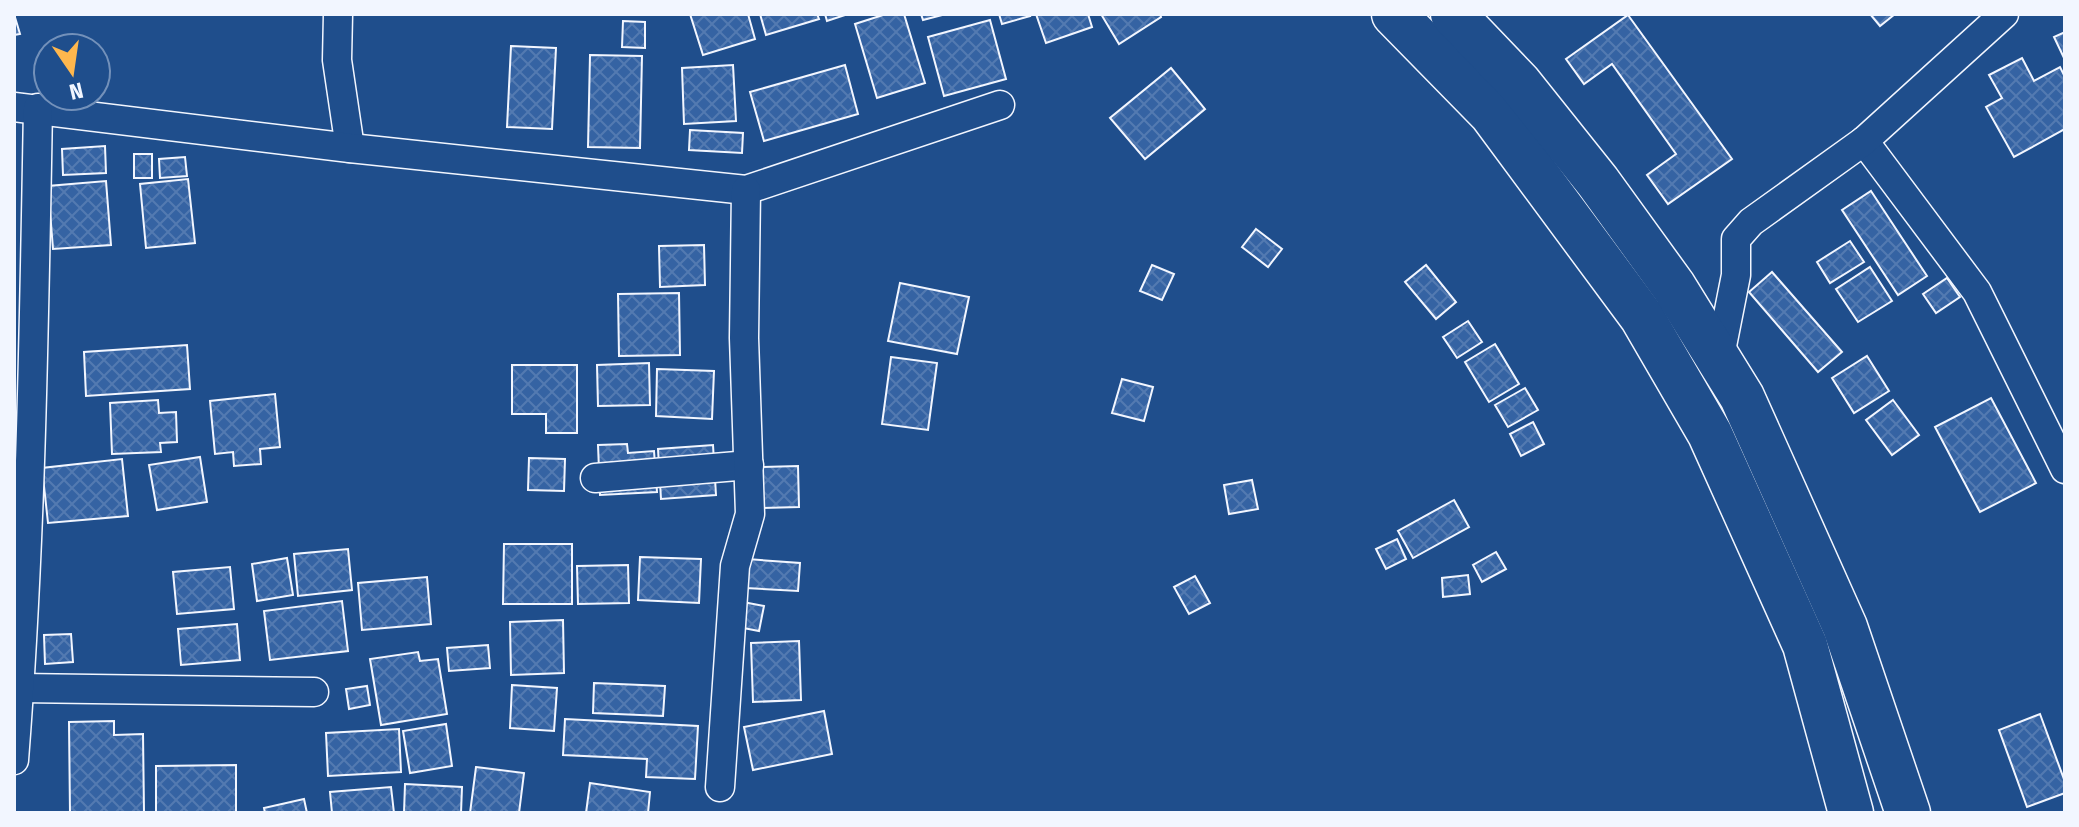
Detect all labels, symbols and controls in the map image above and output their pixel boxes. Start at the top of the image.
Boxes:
north arrow [32,32,112,112]
text: N [67,76,86,106]

